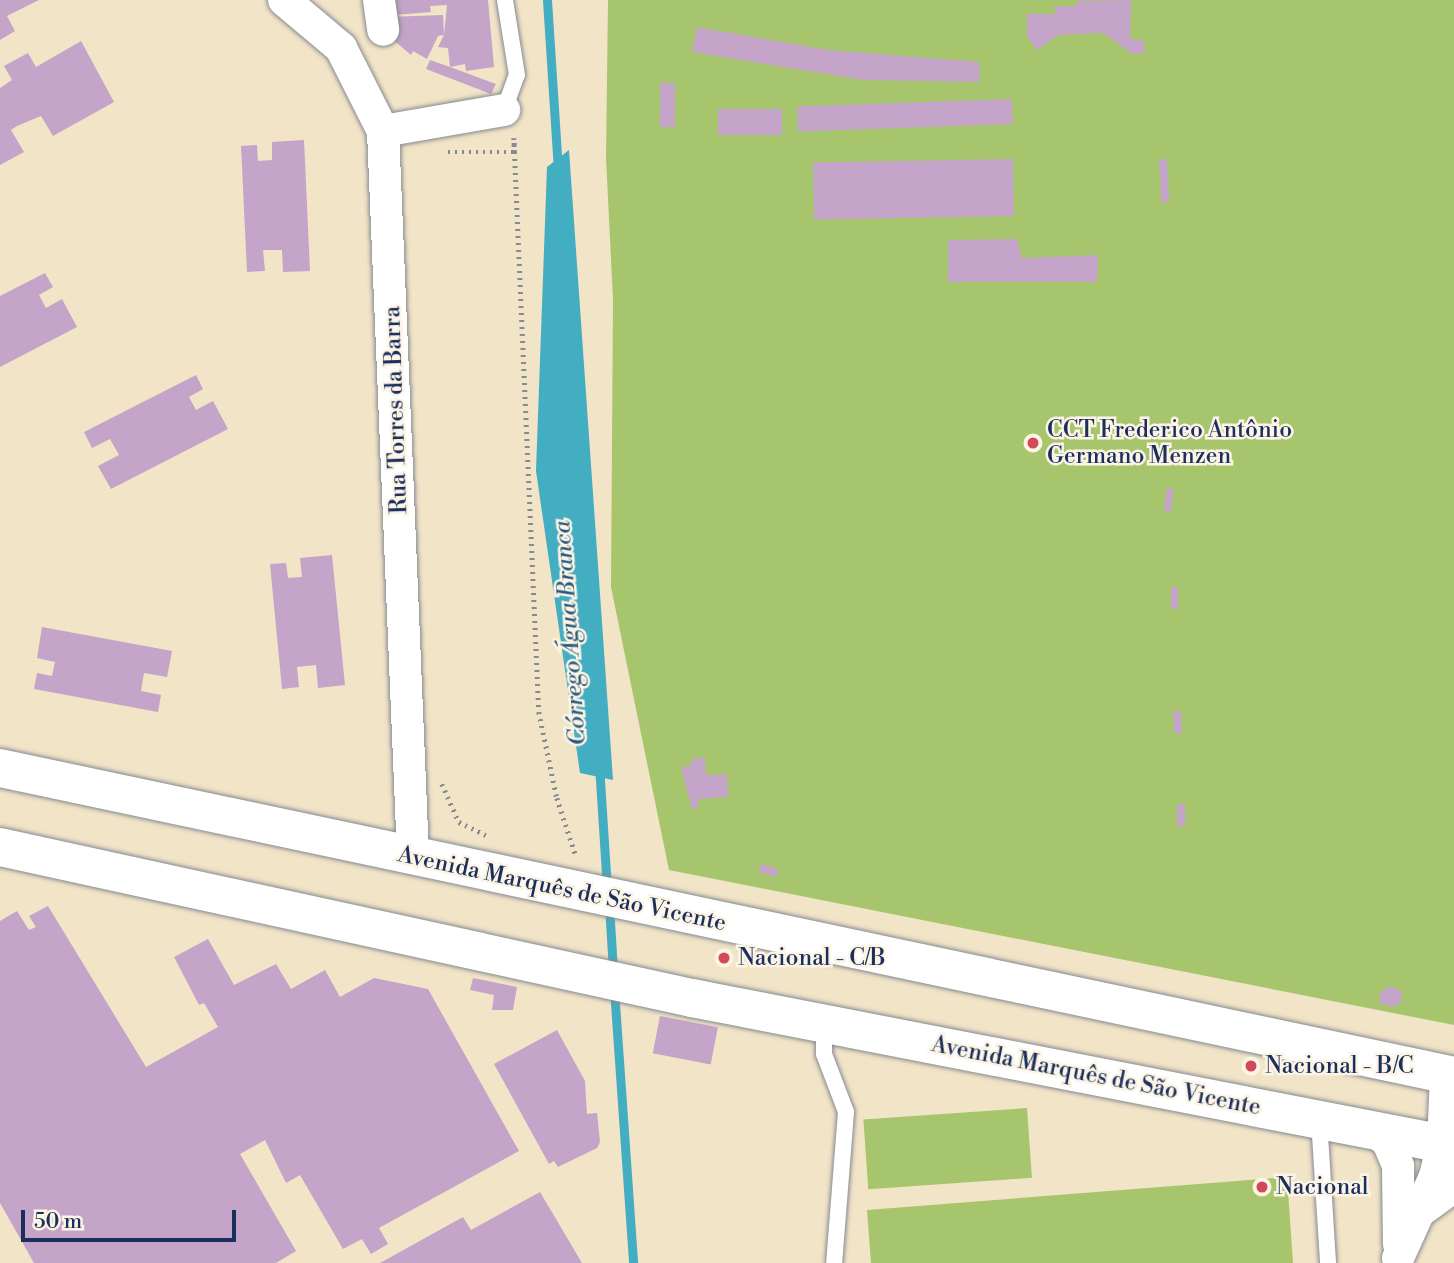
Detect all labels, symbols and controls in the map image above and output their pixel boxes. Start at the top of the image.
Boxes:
street label: Rua Torres da Barra [379,306,413,514]
place label: CCT Frederico Antônio Germano Menzen [1047,416,1292,470]
marker: CCT Frederico Antônio Germano Menzen [1025,435,1041,451]
water label: Córrego Água Branca [549,519,593,747]
street label: Avenida Marquês de São Vicente [395,841,729,937]
place label: Nacional - C/B [738,944,886,972]
marker: Nacional - C/B [716,950,732,966]
street label: Avenida Marquês de São Vicente [929,1031,1263,1121]
place label: Nacional - B/C [1265,1052,1413,1080]
marker: Nacional - B/C [1243,1058,1259,1074]
place label: Nacional [1276,1173,1369,1201]
marker: Nacional [1254,1179,1270,1195]
scale bar [24,1196,240,1240]
text: 50 m [34,1209,82,1235]

